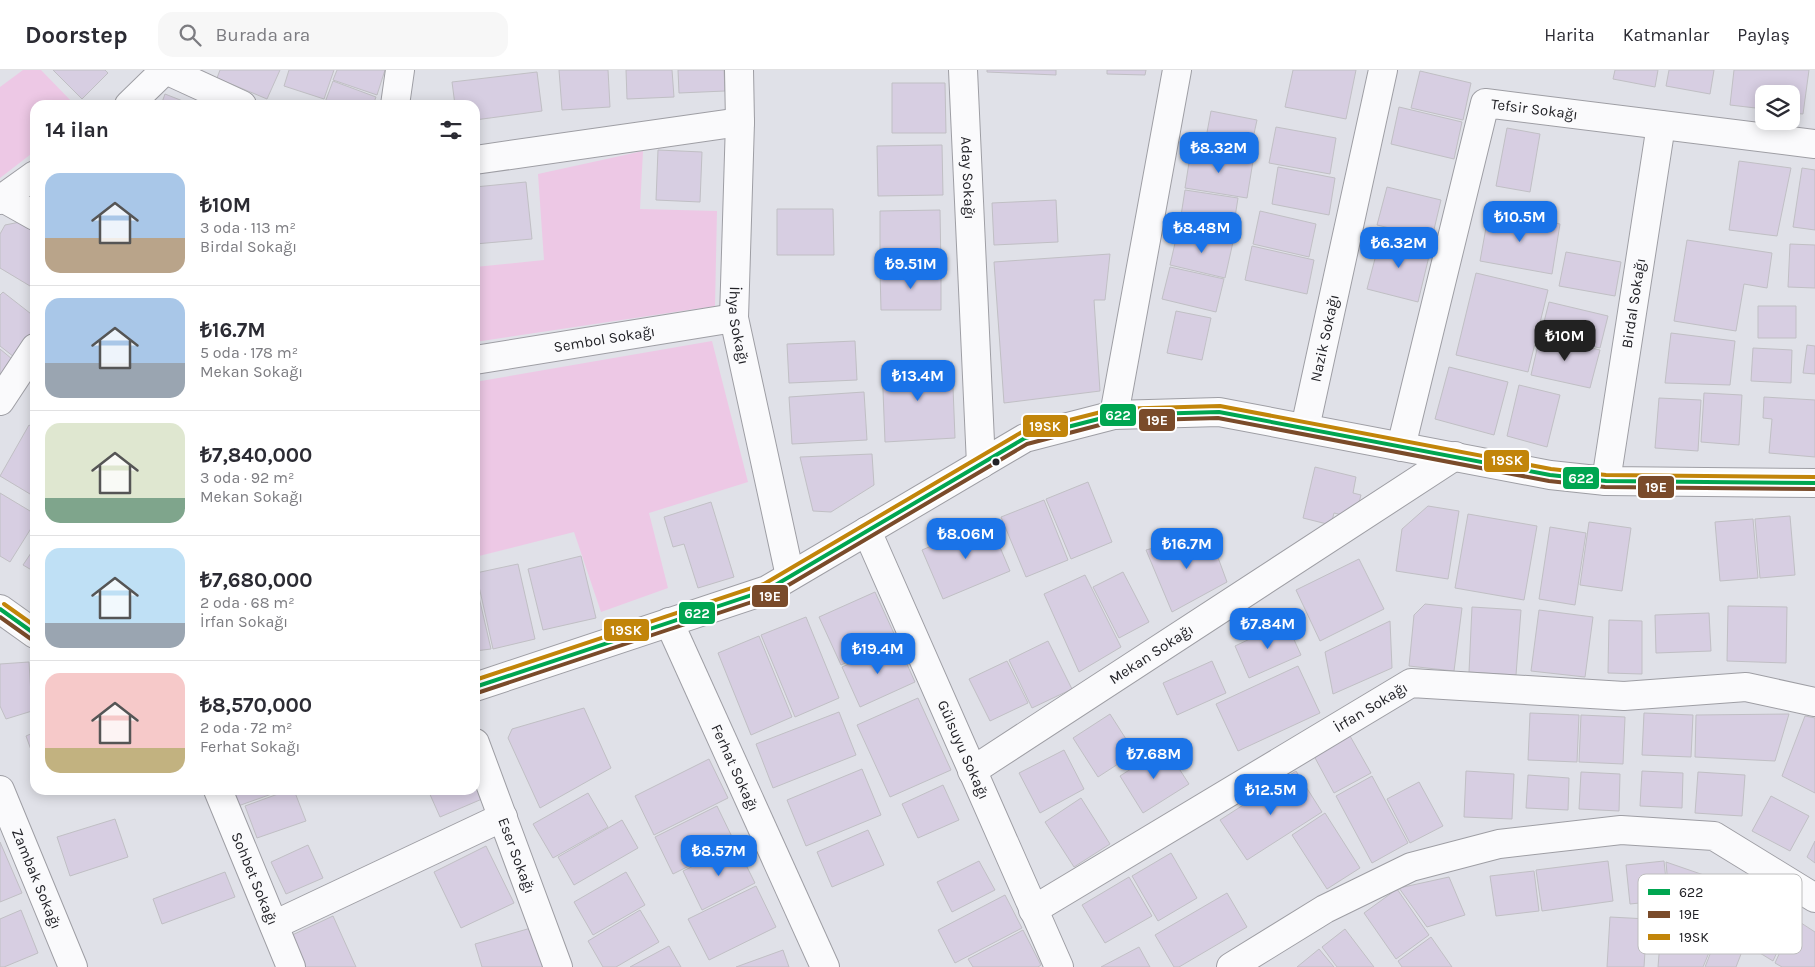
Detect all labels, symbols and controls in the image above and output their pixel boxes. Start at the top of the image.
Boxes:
search box [158,12,508,57]
text: Doorstep [25,21,128,49]
icon: search [176,21,204,49]
text: Burada ara [216,24,310,46]
text: Harita [1544,24,1595,46]
text: Katmanlar [1623,24,1709,46]
text: Paylaş [1737,24,1790,46]
map controls [1755,85,1800,130]
button: layers [1755,85,1800,130]
street label: Tefsir Sokağı [1490,95,1579,123]
icon: filters [437,116,465,144]
text: 14 ilan [45,118,109,142]
pin: ₺8.32M [1178,132,1260,174]
street label: Aday Sokağı [957,136,979,220]
text: ₺8.32M [1191,138,1247,157]
icon: home [85,193,145,253]
text: ₺10M [200,193,251,217]
pin: ₺10.5M [1479,200,1561,243]
text: ₺10.5M [1494,207,1546,226]
pin: ₺8.48M [1161,212,1243,254]
text: 3 oda · 113 m² [200,218,296,237]
text: ₺8.48M [1174,218,1230,237]
pin: ₺6.32M [1358,226,1440,269]
text: ₺6.32M [1371,233,1427,252]
text: Birdal Sokağı [200,237,297,256]
pin: ₺9.51M [870,248,952,290]
text: ₺9.51M [885,254,937,273]
street label: Birdal Sokağı [1618,257,1649,350]
street label: İhya Sokağı [725,286,753,366]
street label: Nazik Sokağı [1306,293,1343,384]
icon: home [85,318,145,378]
text: ₺16.7M [200,318,266,342]
pin: ₺10M [1535,320,1595,362]
street label: Sembol Sokağı [552,322,656,356]
text: ₺10M [1546,326,1584,345]
text: 5 oda · 178 m² [200,343,298,362]
pin: ₺13.4M [877,360,959,402]
text: Mekan Sokağı [200,362,303,381]
text: ₺13.4M [892,366,944,385]
line badge: 622 [1099,403,1137,427]
text: 622 [1105,407,1131,424]
line badge: 19E [1138,408,1176,432]
text: 19E [1146,412,1168,429]
line badge: 19SK [1022,414,1069,438]
text: 19SK [1029,418,1062,435]
icon: home [85,443,145,503]
text: ₺7,840,000 [200,443,312,467]
line badge: 19SK [1483,449,1530,473]
text: 19SK [1491,452,1524,469]
unlabelled marker [991,457,1001,467]
line badge: 622 [1562,466,1600,490]
text: 3 oda · 92 m² [200,468,294,487]
text: 622 [1568,470,1594,487]
line badge: 19E [1637,475,1675,499]
text: 19E [1645,479,1667,496]
text: Mekan Sokağı [200,487,303,506]
pin: ₺8.06M [925,518,1007,560]
text: ₺8.06M [938,524,994,543]
pin: ₺16.7M [1146,528,1228,570]
text: ₺16.7M [1162,534,1212,553]
icon: home [85,568,145,628]
text: ₺7,680,000 [200,568,313,592]
line badge: 19E [751,584,789,608]
text: 19E [759,588,781,605]
text: 2 oda · 68 m² [200,593,295,612]
line badge: 622 [678,601,716,625]
text: 622 [684,605,710,622]
pin: ₺7.84M [1227,608,1309,650]
text: İrfan Sokağı [200,612,288,631]
text: ₺7.84M [1241,614,1295,633]
line badge: 19SK [603,618,650,642]
street label: Mekan Sokağı [1106,620,1197,688]
text: 19SK [610,622,643,639]
pin: ₺19.4M [837,632,919,675]
text: ₺19.4M [852,639,904,658]
street label: İrfan Sokağı [1331,678,1411,736]
icon: home [85,693,145,753]
text: ₺8,570,000 [200,693,312,717]
street label: Gülsuyu Sokağı [934,697,993,802]
text: 2 oda · 72 m² [200,718,293,737]
street label: Ferhat Sokağı [707,721,763,814]
text: Ferhat Sokağı [200,737,300,756]
pin: ₺7.68M [1113,738,1195,780]
text: ₺7.68M [1127,744,1181,763]
pin: ₺12.5M [1230,774,1312,816]
text: ₺12.5M [1245,780,1297,799]
street label: Eser Sokağı [494,815,539,896]
street label: Zambak Sokağı [8,826,65,932]
street label: Sohbet Sokağı [227,830,282,928]
pin: ₺8.57M [678,834,760,877]
text: ₺8.57M [692,841,746,860]
legend [1638,874,1802,954]
text: 622 [1679,884,1703,901]
text: 19E [1679,906,1700,923]
text: 19SK [1679,929,1709,946]

